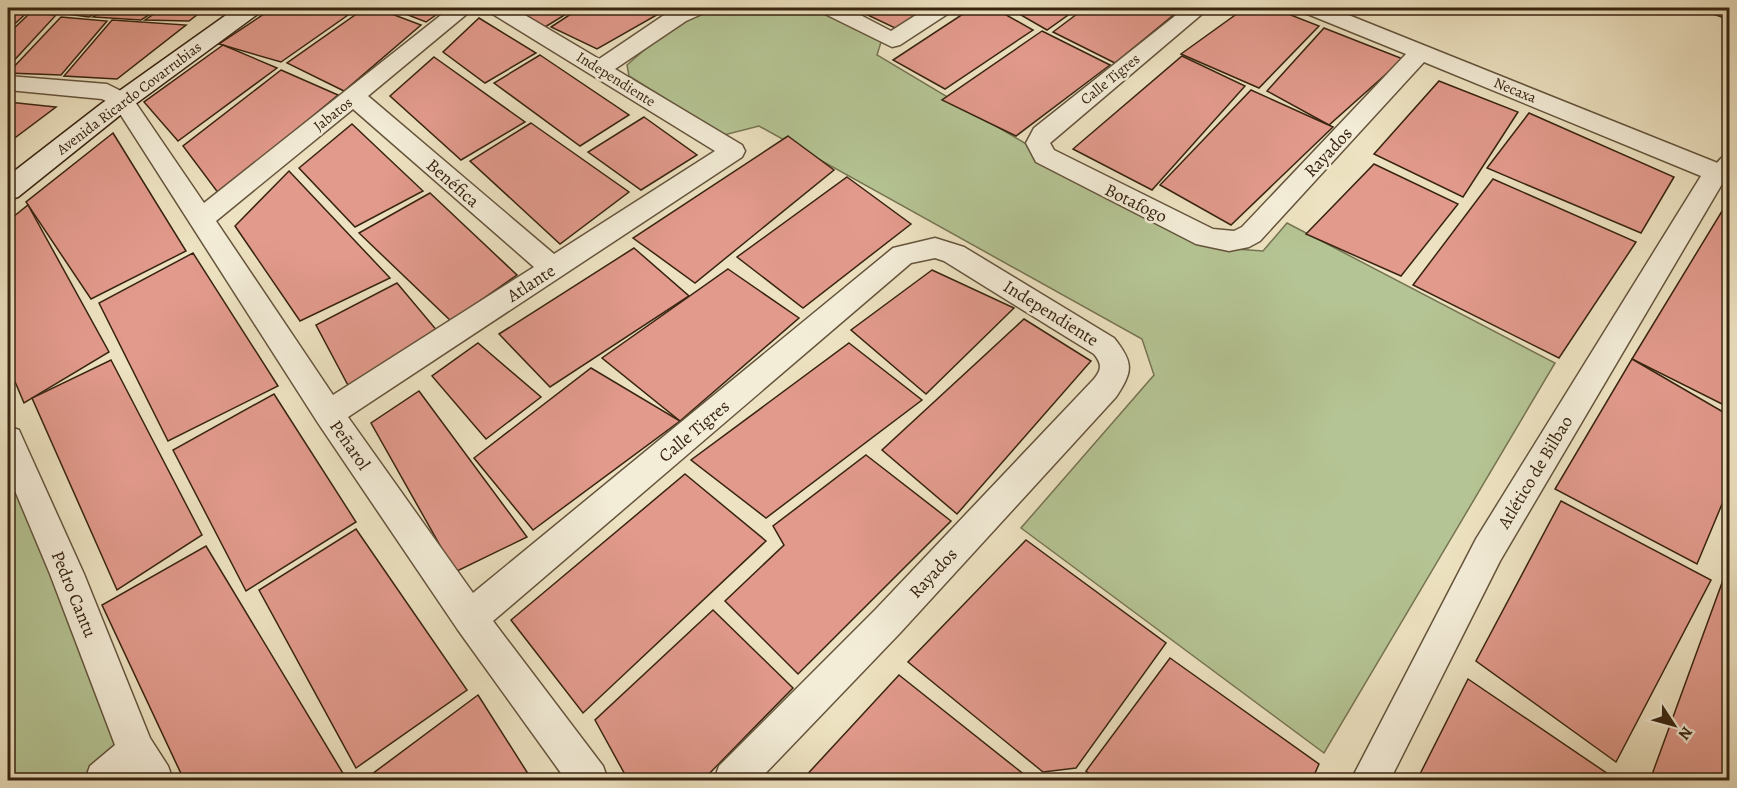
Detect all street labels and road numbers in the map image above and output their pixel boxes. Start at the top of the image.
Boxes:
street label: Avenida Ricardo Covarrubias [52,37,206,160]
street label: Independiente [573,47,660,111]
street label: Calle Tigres [1076,49,1144,109]
street label: Necaxa [1491,72,1539,108]
street label: Jabatos [309,92,357,136]
street label: Rayados [1299,122,1357,182]
street label: Benéfica [421,153,485,213]
street label: Botafogo [1101,178,1171,228]
street label: Atlante [501,258,560,308]
street label: Independiente [999,274,1103,352]
street label: Calle Tigres [654,394,734,468]
street label: Atlético de Bilbao [1491,411,1578,534]
street label: Peñarol [324,415,376,475]
street label: Rayados [904,543,962,603]
street label: Pedro Cantu [46,547,102,641]

